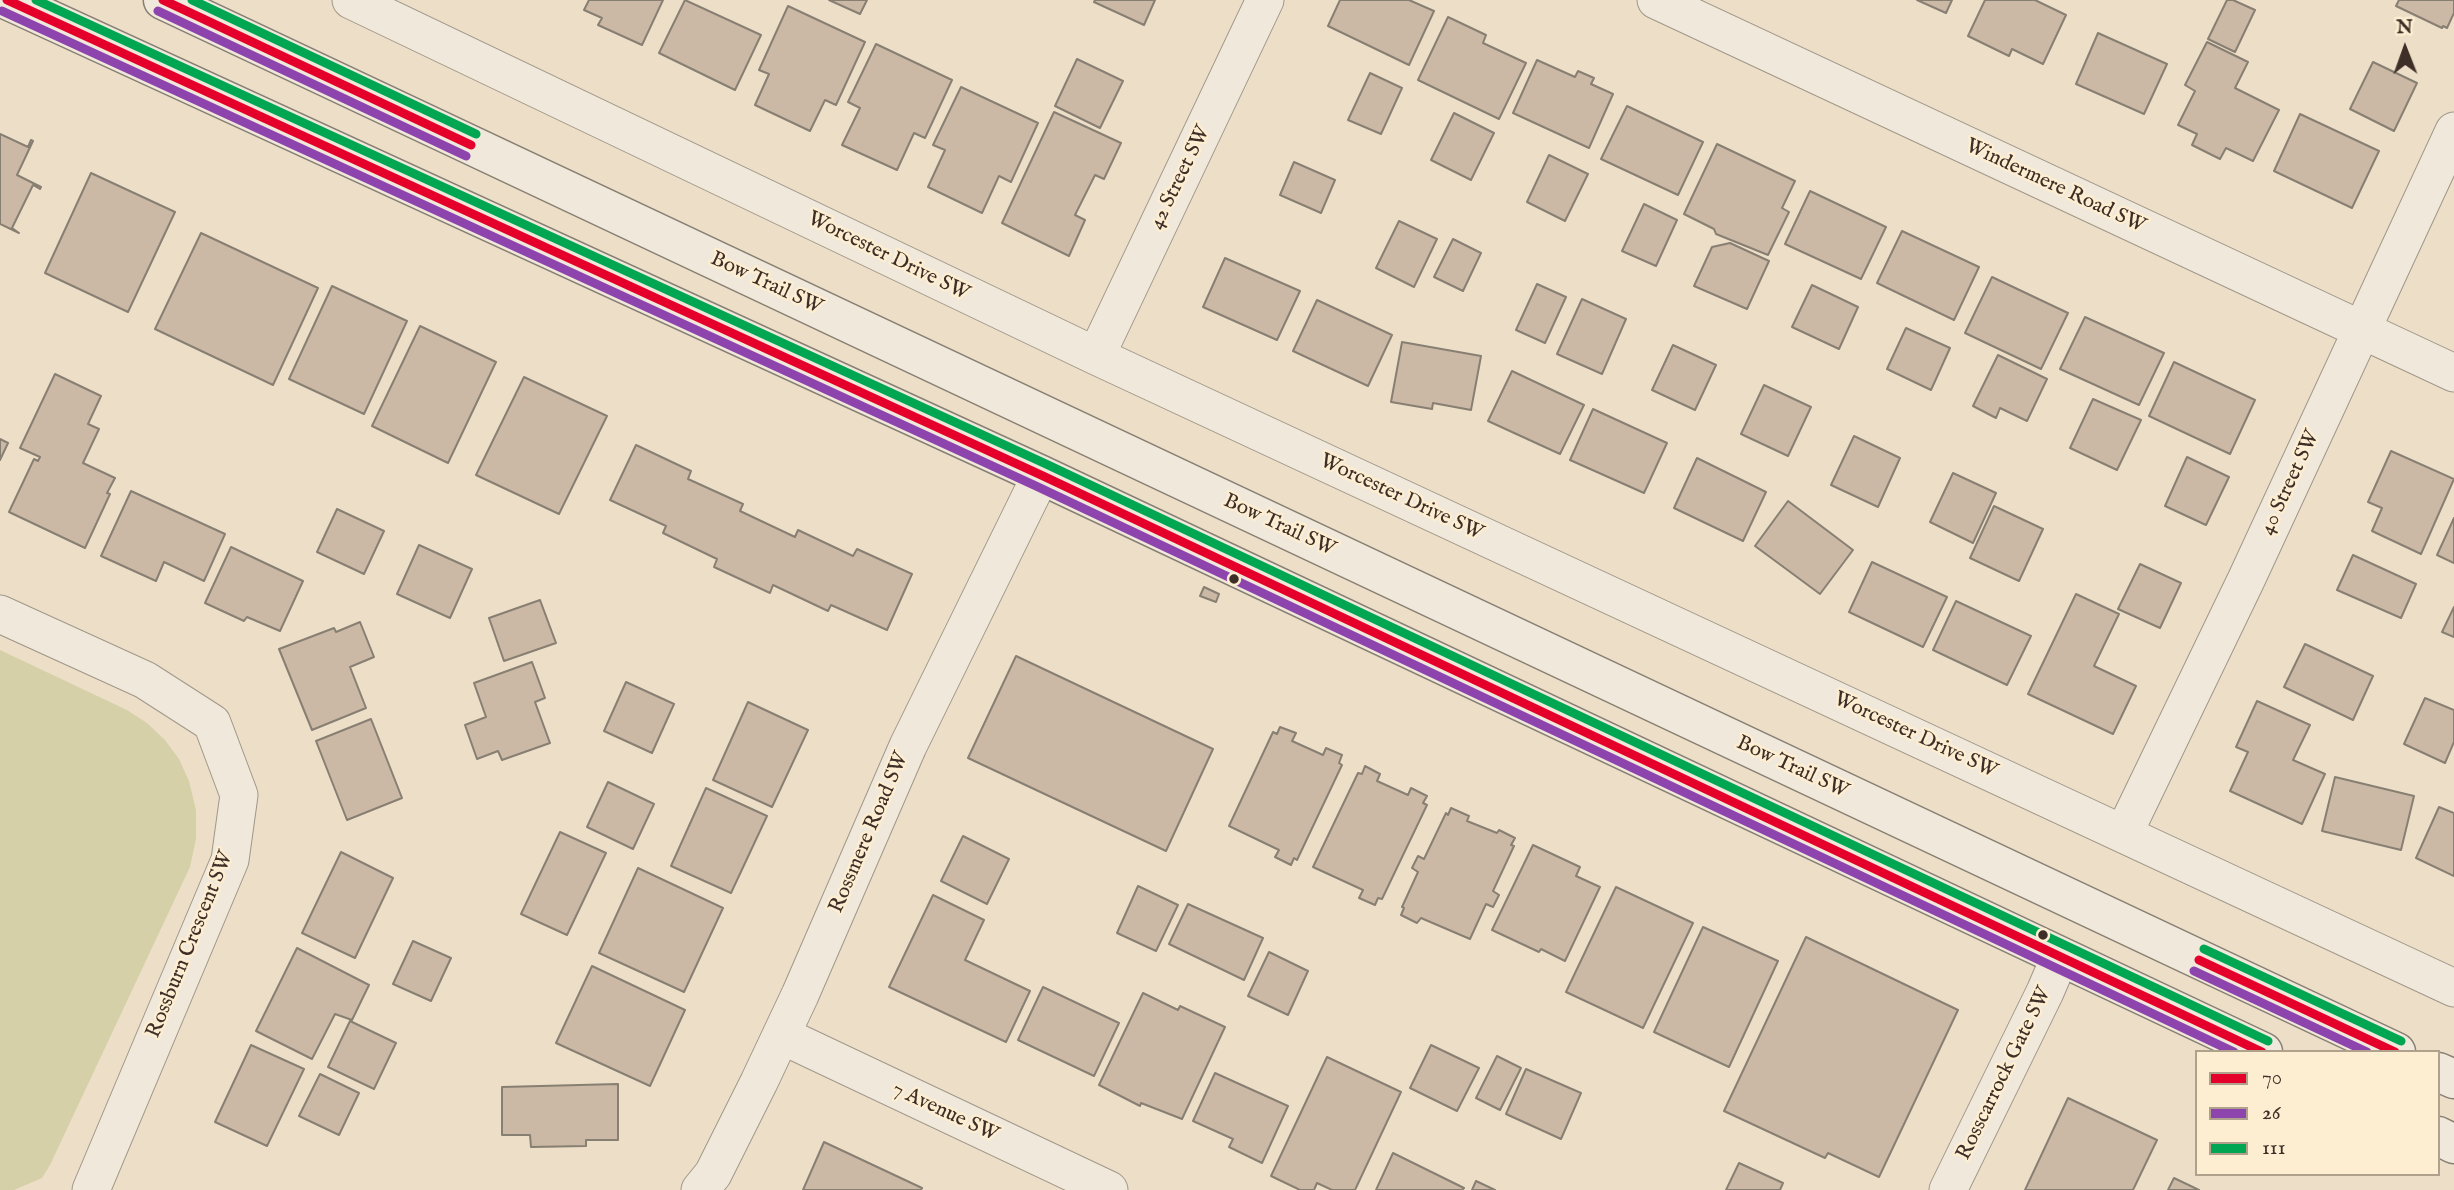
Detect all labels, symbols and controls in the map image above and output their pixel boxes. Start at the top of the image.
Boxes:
north arrow [2370,14,2440,84]
text: N [2396,16,2413,40]
street label: 42 Street SW [1145,122,1217,234]
street label: Windermere Road SW [1961,134,2149,240]
street label: Worcester Drive SW [803,207,973,307]
street label: Bow Trail SW [706,247,826,321]
street label: 40 Street SW [2256,427,2326,539]
street label: Worcester Drive SW [1315,449,1487,547]
street label: Bow Trail SW [1219,489,1339,563]
unlabelled marker [1227,572,1241,586]
street label: Worcester Drive SW [1829,687,2001,785]
street label: Bow Trail SW [1732,731,1852,805]
street label: Rossmere Road SW [825,749,915,917]
street label: Rossburn Crescent SW [142,848,240,1042]
unlabelled marker [2036,928,2050,942]
street label: Rosscarrock Gate SW [1952,983,2058,1165]
legend [2195,1050,2440,1176]
text: 70 [2262,1065,2282,1092]
street label: 7 Avenue SW [888,1078,1002,1148]
text: 26 [2262,1100,2281,1127]
text: 111 [2262,1135,2285,1162]

